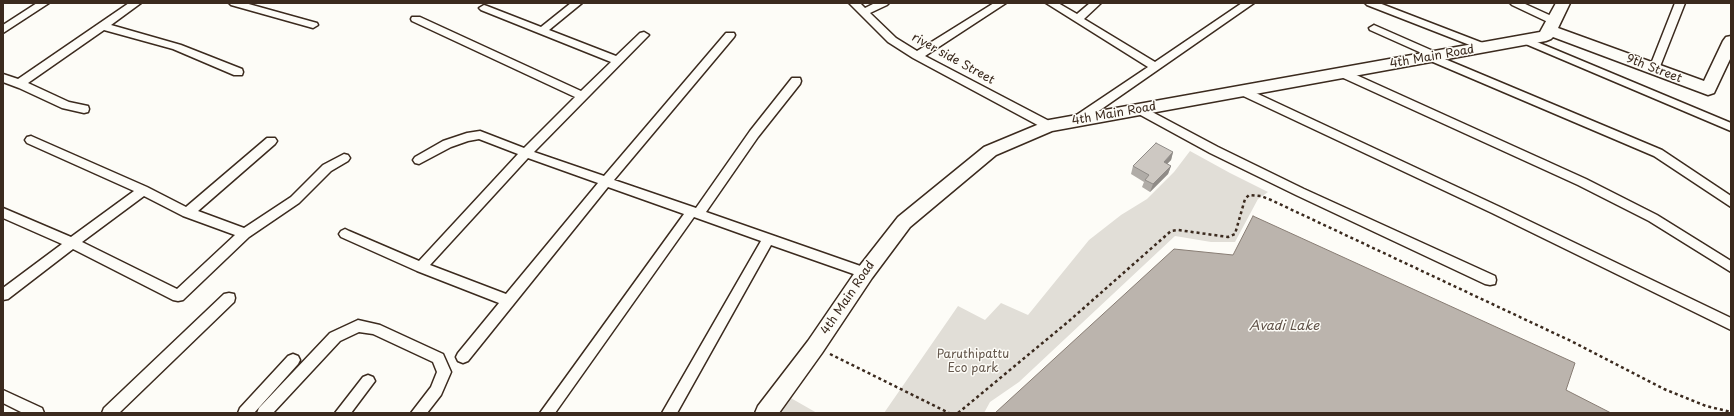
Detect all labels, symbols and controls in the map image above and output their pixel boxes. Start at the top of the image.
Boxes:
street label: river side Street [909,30,997,88]
street label: 4th Main Road [1389,42,1475,72]
street label: 9th Street [1624,52,1684,86]
street label: 4th Main Road [1071,99,1157,129]
street label: 4th Main Road [818,259,878,337]
water label: Avadi Lake [1249,318,1319,334]
park label: Paruthipattu Eco park [937,348,1009,376]

